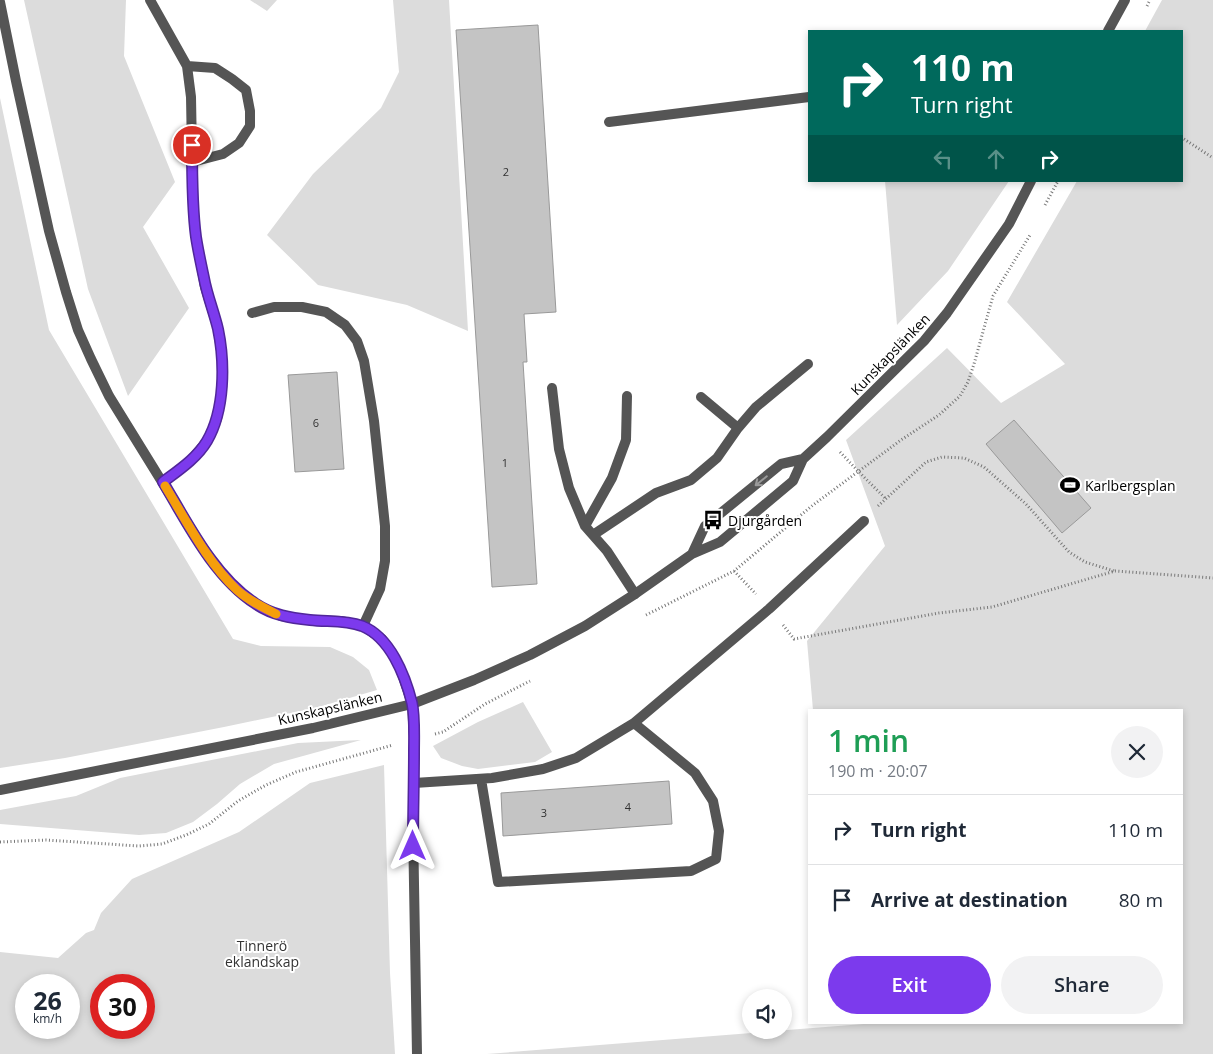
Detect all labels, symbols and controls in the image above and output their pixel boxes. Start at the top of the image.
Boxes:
text: 110 m [911,44,1015,91]
icon: right [828,50,893,115]
text: Turn right [911,89,1013,119]
pin [171,124,213,166]
icon: arrive [178,131,206,159]
icon: left [929,145,957,173]
icon: ahead [982,145,1010,173]
icon: right [1035,145,1063,173]
house number: 2 [503,164,509,179]
street label: Kunskapslänken [846,309,934,399]
house number: 6 [313,415,319,430]
house number: 1 [502,455,508,470]
sports icon: Karlbergsplan [1059,474,1081,496]
one-way arrow [755,476,768,487]
place label: Karlbergsplan [1085,476,1176,495]
bus stop icon: Djurgården [702,509,724,531]
place label: Djurgården [728,511,802,530]
street label: Kunskapslänken [276,687,384,729]
text: 1 min [828,720,909,761]
button: close [1111,726,1163,778]
text: 190 m · 20:07 [828,760,928,782]
house number: 4 [625,799,632,814]
house number: 3 [541,805,547,820]
icon: right [828,816,856,844]
text: Turn right [871,817,966,843]
text: 110 m [1108,817,1163,843]
position arrow [386,819,438,871]
icon: arrive [828,886,856,914]
text: Arrive at destination [871,887,1068,913]
text: 80 m [1119,887,1163,913]
park label: Tinnerö eklandskap [225,936,299,971]
button: Exit [828,956,991,1014]
button: Share [1001,956,1163,1014]
speed limit sign: 30 [90,974,155,1039]
text: 26 [33,983,62,1017]
map controls [742,989,792,1039]
button: sound [742,989,792,1039]
text: km/h [33,1010,62,1027]

